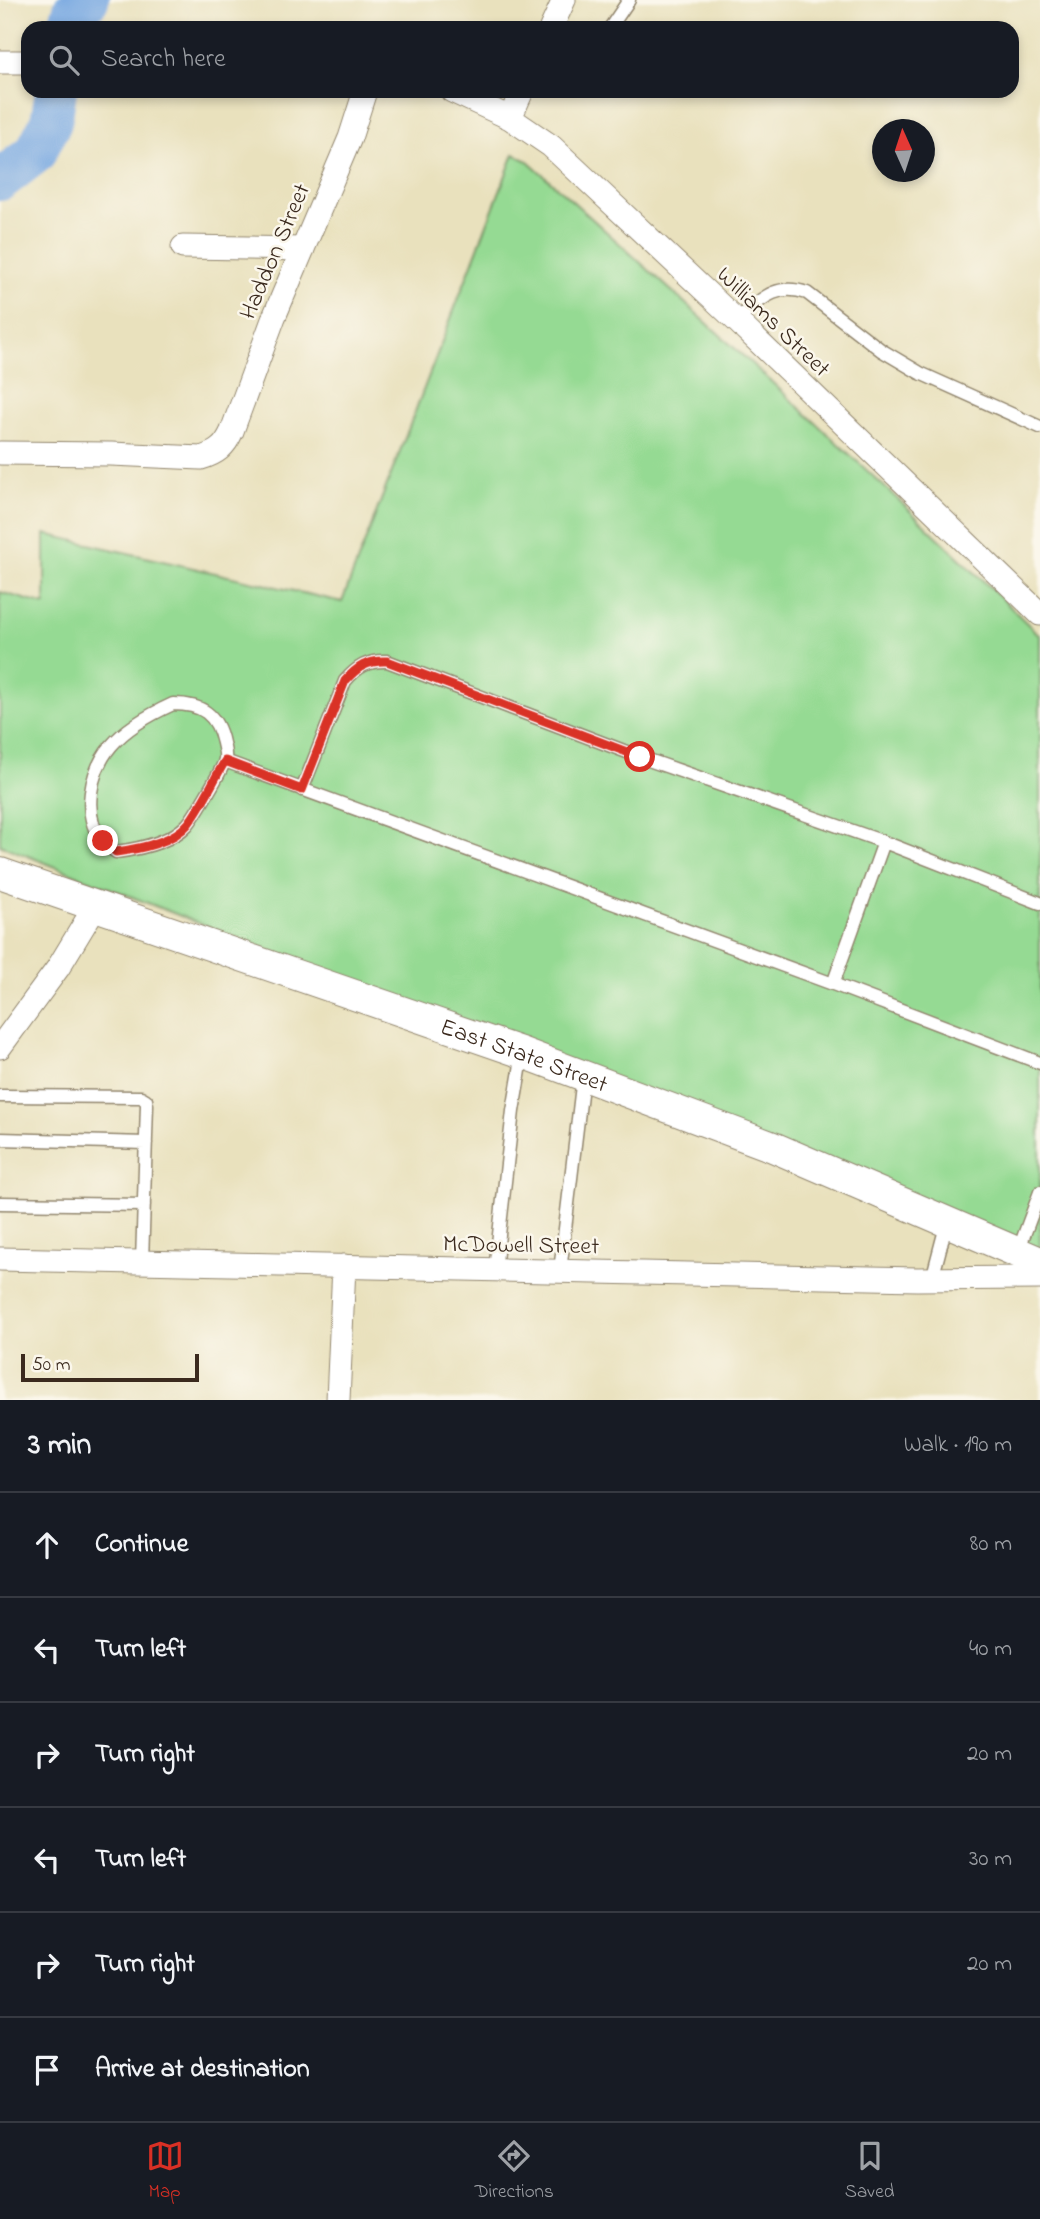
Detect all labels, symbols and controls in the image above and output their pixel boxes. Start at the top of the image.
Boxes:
search box [21,21,1019,98]
icon: search [45,41,83,79]
text: Search here [101,41,226,79]
north arrow [872,119,935,182]
street label: Haddon Street [232,179,321,325]
street label: Williams Street [707,259,837,386]
route start [624,741,655,772]
route end [87,825,118,856]
street label: East State Street [435,1011,612,1103]
street label: McDowell Street [442,1228,599,1265]
scale bar [21,1351,200,1383]
text: 50 m [32,1352,71,1379]
text: 3 min [28,1424,91,1468]
text: Walk · 190 m [904,1429,1012,1462]
icon: ahead [28,1526,66,1564]
text: Continue [95,1526,188,1564]
text: 80 m [970,1528,1012,1561]
icon: left [28,1631,66,1669]
text: Turn left [95,1631,186,1669]
text: 40 m [969,1633,1012,1666]
icon: right [28,1736,66,1774]
text: Turn right [95,1736,195,1774]
text: 20 m [967,1738,1012,1771]
icon: left [28,1841,66,1879]
text: Turn left [95,1841,186,1879]
text: 30 m [969,1843,1012,1876]
icon: right [28,1946,66,1984]
text: Turn right [95,1946,195,1984]
text: 20 m [967,1948,1012,1981]
icon: arrive [28,2051,66,2089]
text: Arrive at destination [95,2051,310,2089]
tab: Map [146,2137,184,2206]
tab: Directions [475,2137,554,2206]
tab: Saved [845,2137,894,2206]

